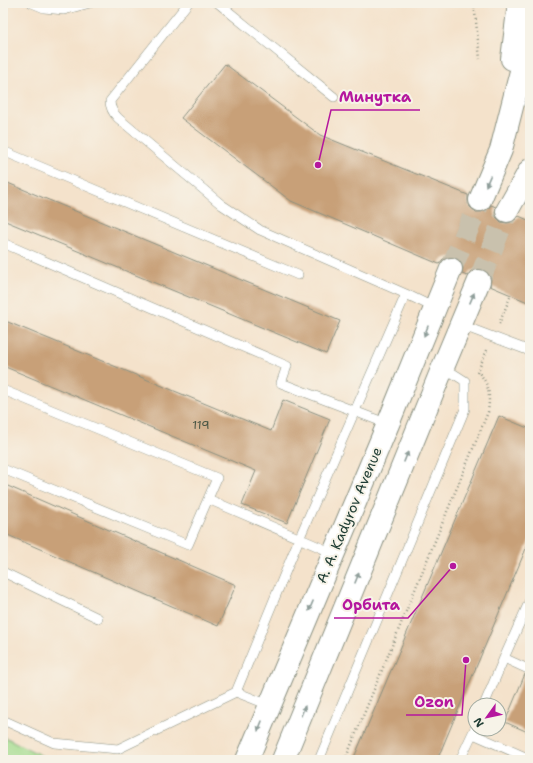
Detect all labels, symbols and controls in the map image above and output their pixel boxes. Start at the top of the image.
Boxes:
callout: Минутка [331,83,420,110]
text: Минутка [339,87,412,107]
one-way arrow [485,175,491,186]
one-way arrow [469,293,475,304]
one-way arrow [423,326,429,337]
house number: 119 [192,417,210,433]
street label: A. A. Kadyrov Avenue [312,444,386,586]
one-way arrow [403,452,409,463]
one-way arrow [354,571,360,583]
callout: Орбита [334,591,408,618]
text: Орбита [342,595,401,615]
one-way arrow [308,601,314,612]
callout: Ozon [406,688,462,715]
text: Ozon [414,692,454,712]
north arrow [467,697,507,737]
one-way arrow [300,704,306,716]
text: N [470,714,488,730]
one-way arrow [257,721,263,733]

